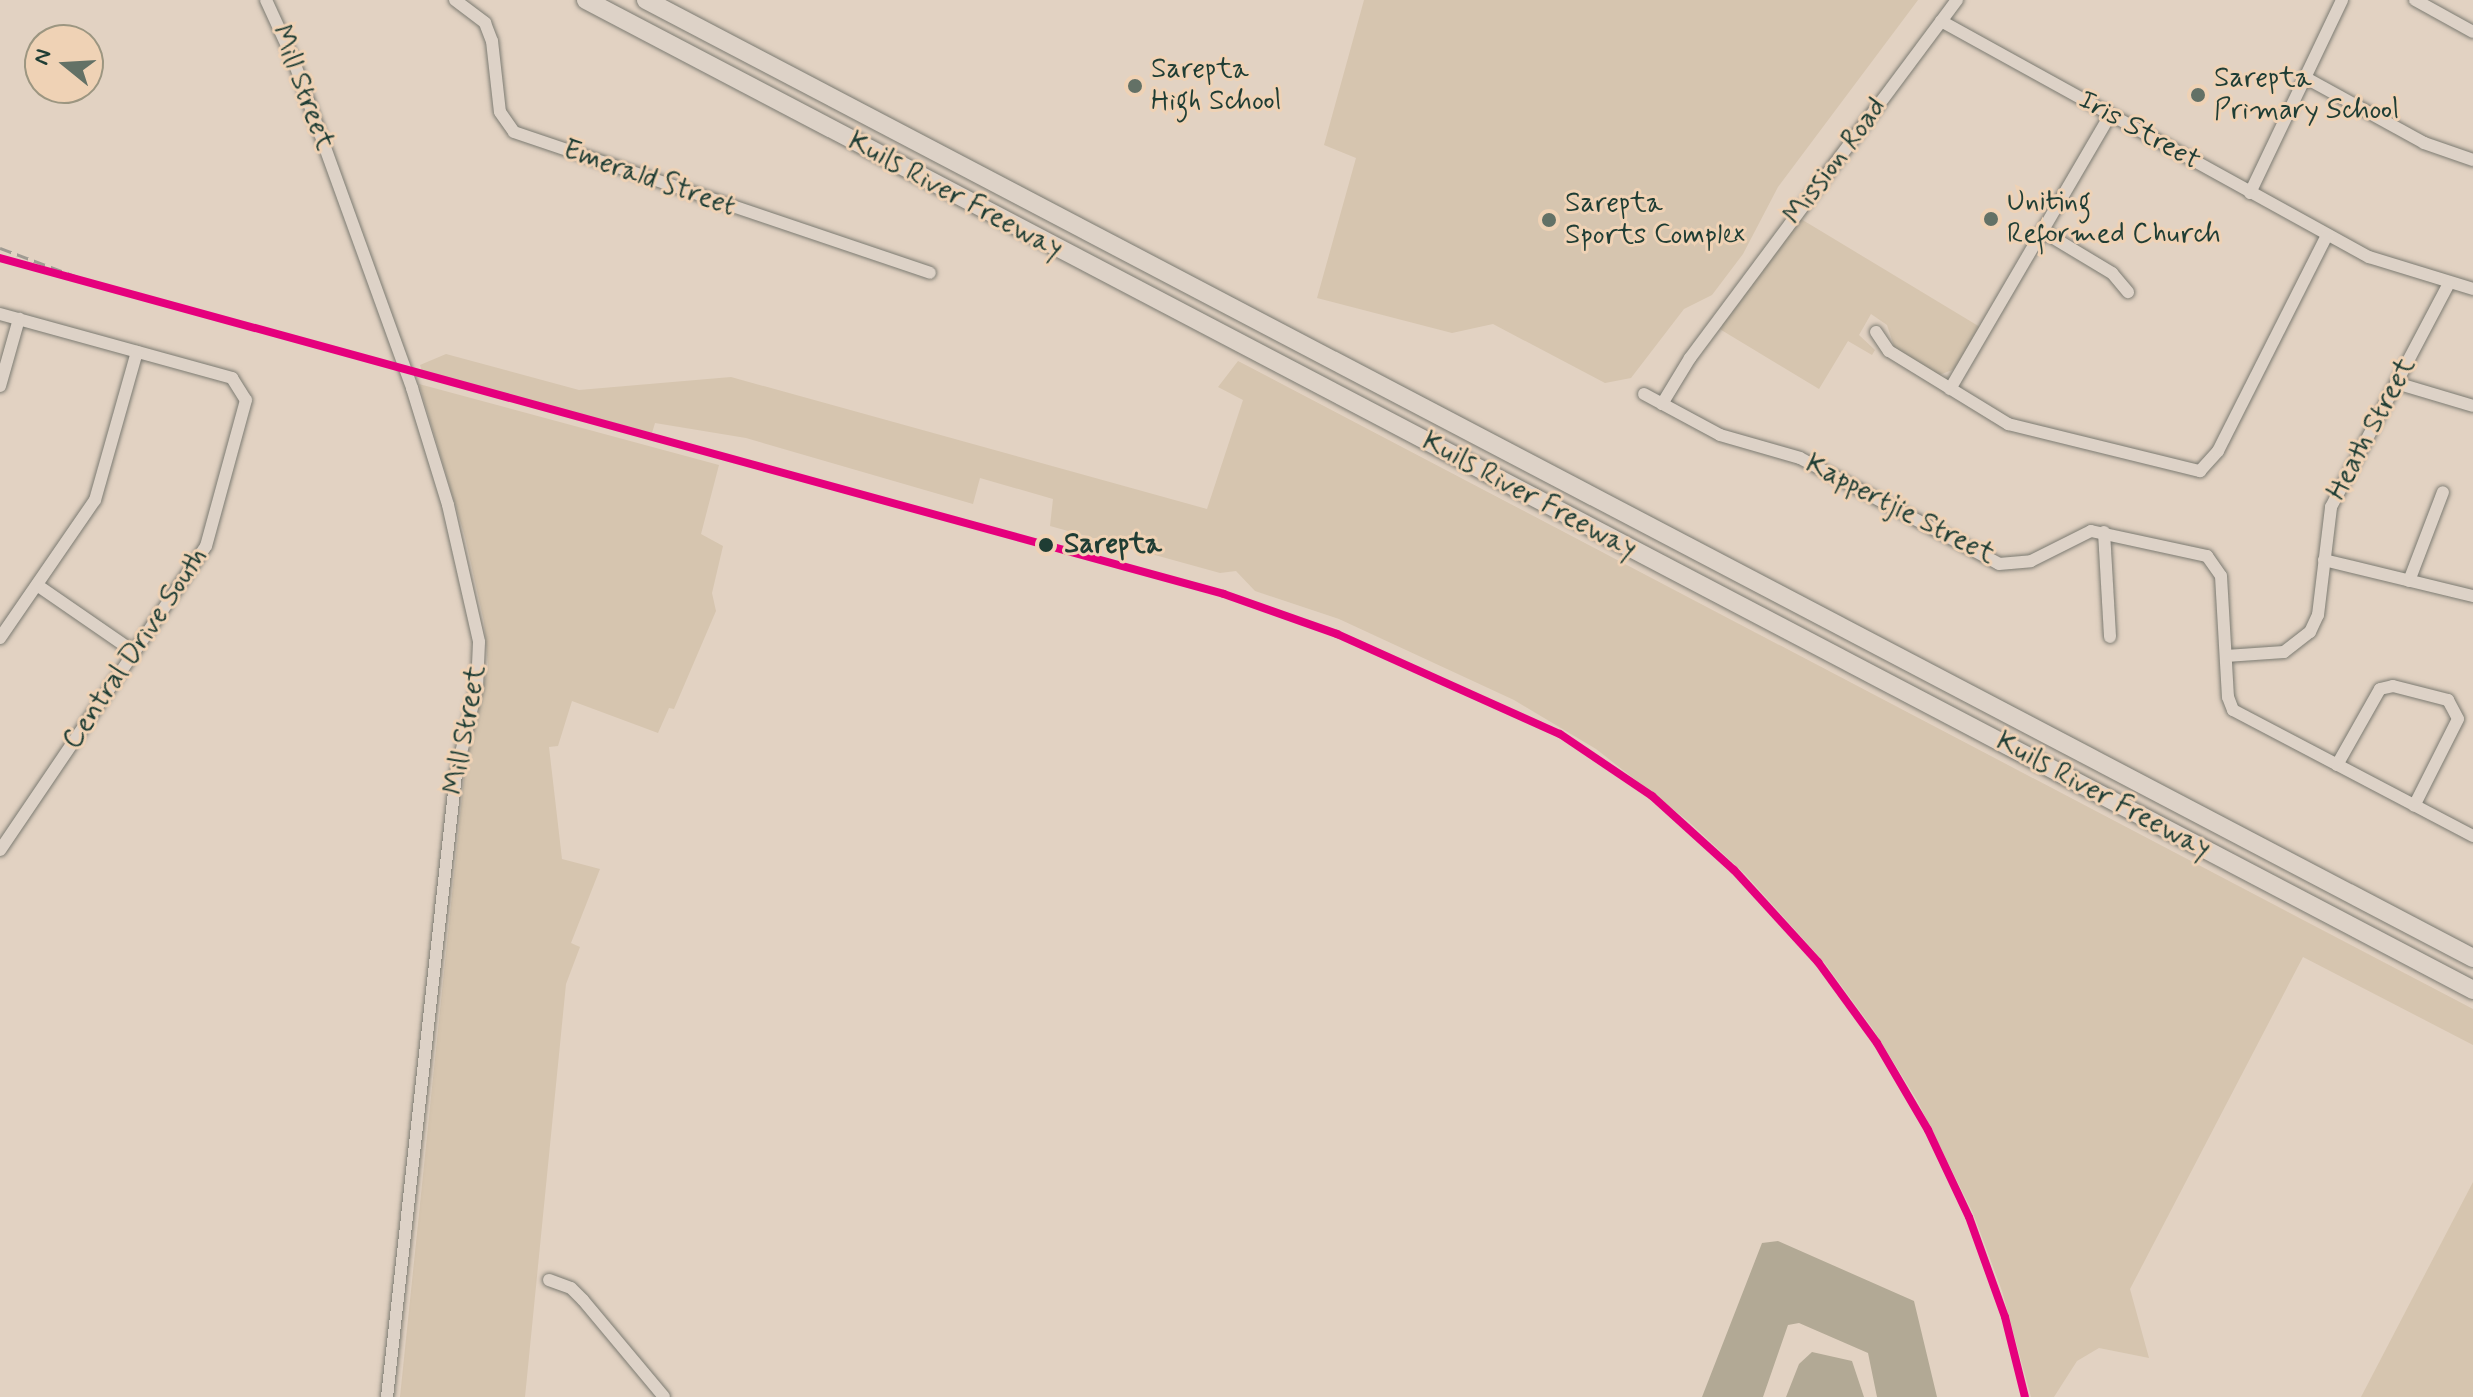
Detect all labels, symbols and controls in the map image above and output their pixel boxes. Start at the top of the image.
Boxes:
street label: Mill Street [263,21,341,155]
north arrow [24,24,104,104]
text: N [27,46,59,68]
place label: Sarepta High School [1151,53,1281,119]
place label: Sarepta Primary School [2214,62,2399,128]
marker: Sarepta High School [1126,77,1144,95]
street label: Iris Street [2073,84,2205,178]
marker: Sarepta Primary School [2189,86,2207,104]
street label: Mission Road [1778,92,1894,232]
street label: Kuils River Freeway [842,125,1068,267]
street label: Emerald Street [556,133,742,225]
place label: Uniting Reformed Church [2007,186,2221,252]
place label: Sarepta Sports Complex [1565,187,1753,253]
marker: Uniting Reformed Church [1982,210,2000,228]
marker: Sarepta Sports Complex [1540,211,1558,229]
street label: Heath Street [2320,352,2424,506]
street label: Kuils River Freeway [1416,425,1642,567]
street label: Kappertjie Street [1800,448,2000,572]
place label: Sarepta [1064,528,1162,562]
marker: Sarepta [1035,534,1057,556]
street label: Central Drive South [57,544,215,754]
street label: Mill Street [438,663,494,797]
street label: Kuils River Freeway [1990,725,2216,867]

